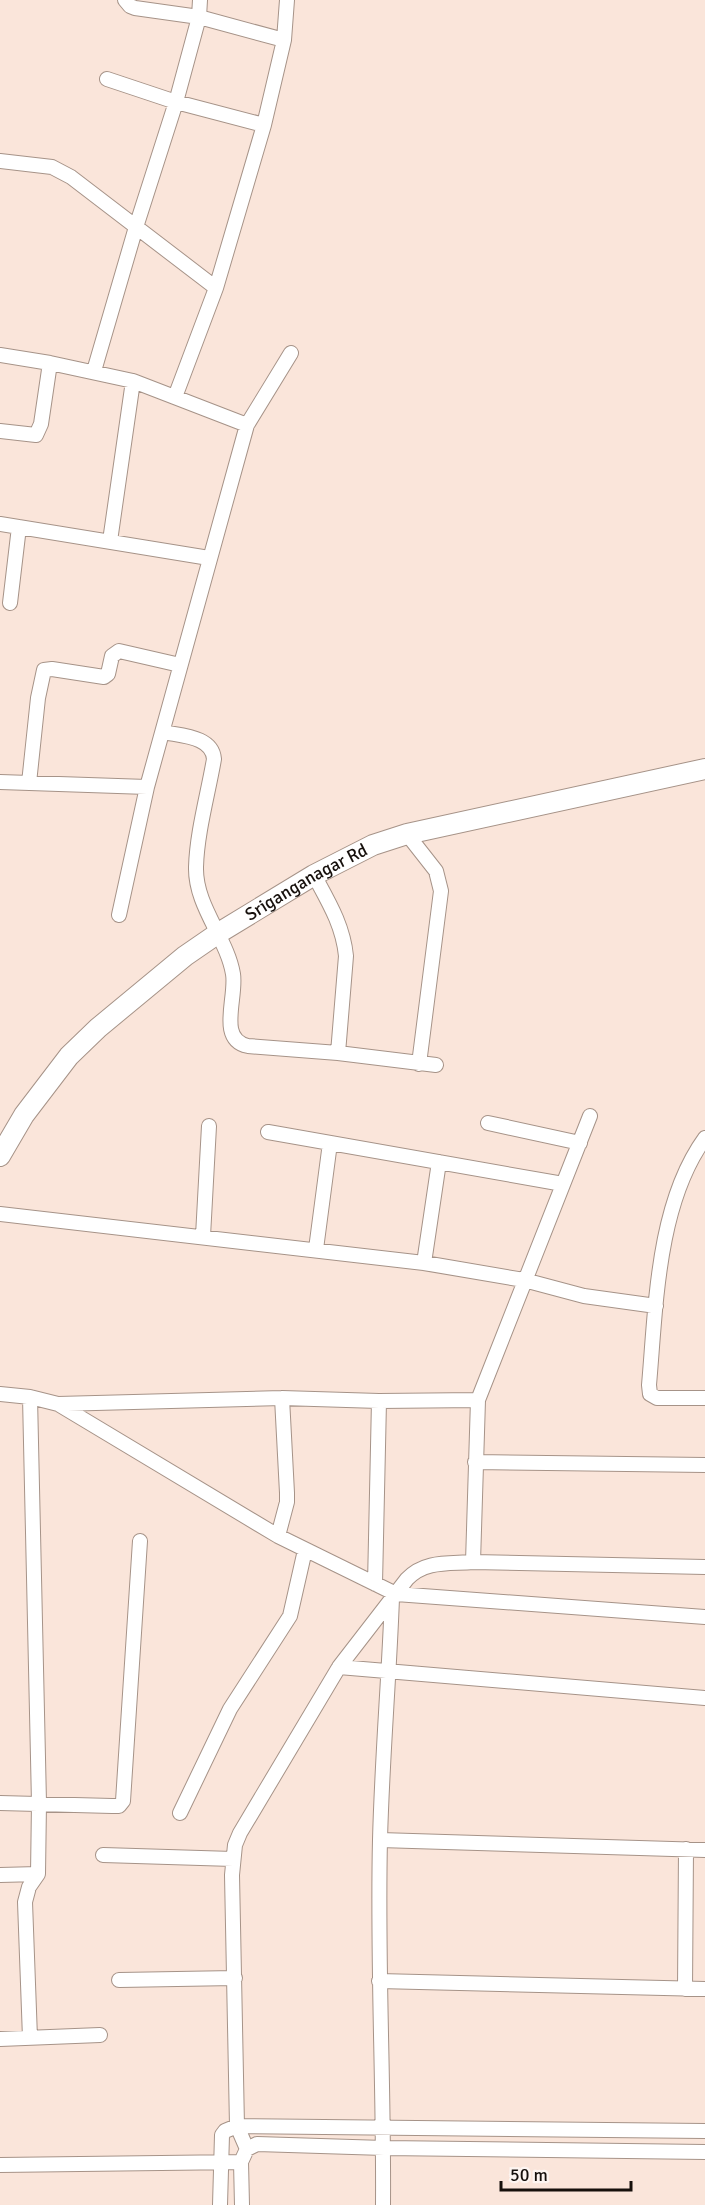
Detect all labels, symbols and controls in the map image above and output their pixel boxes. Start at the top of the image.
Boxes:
street label: Sriganganagar Rd [241,839,371,925]
scale bar [501,2154,632,2192]
text: 50 m [510,2164,548,2186]

